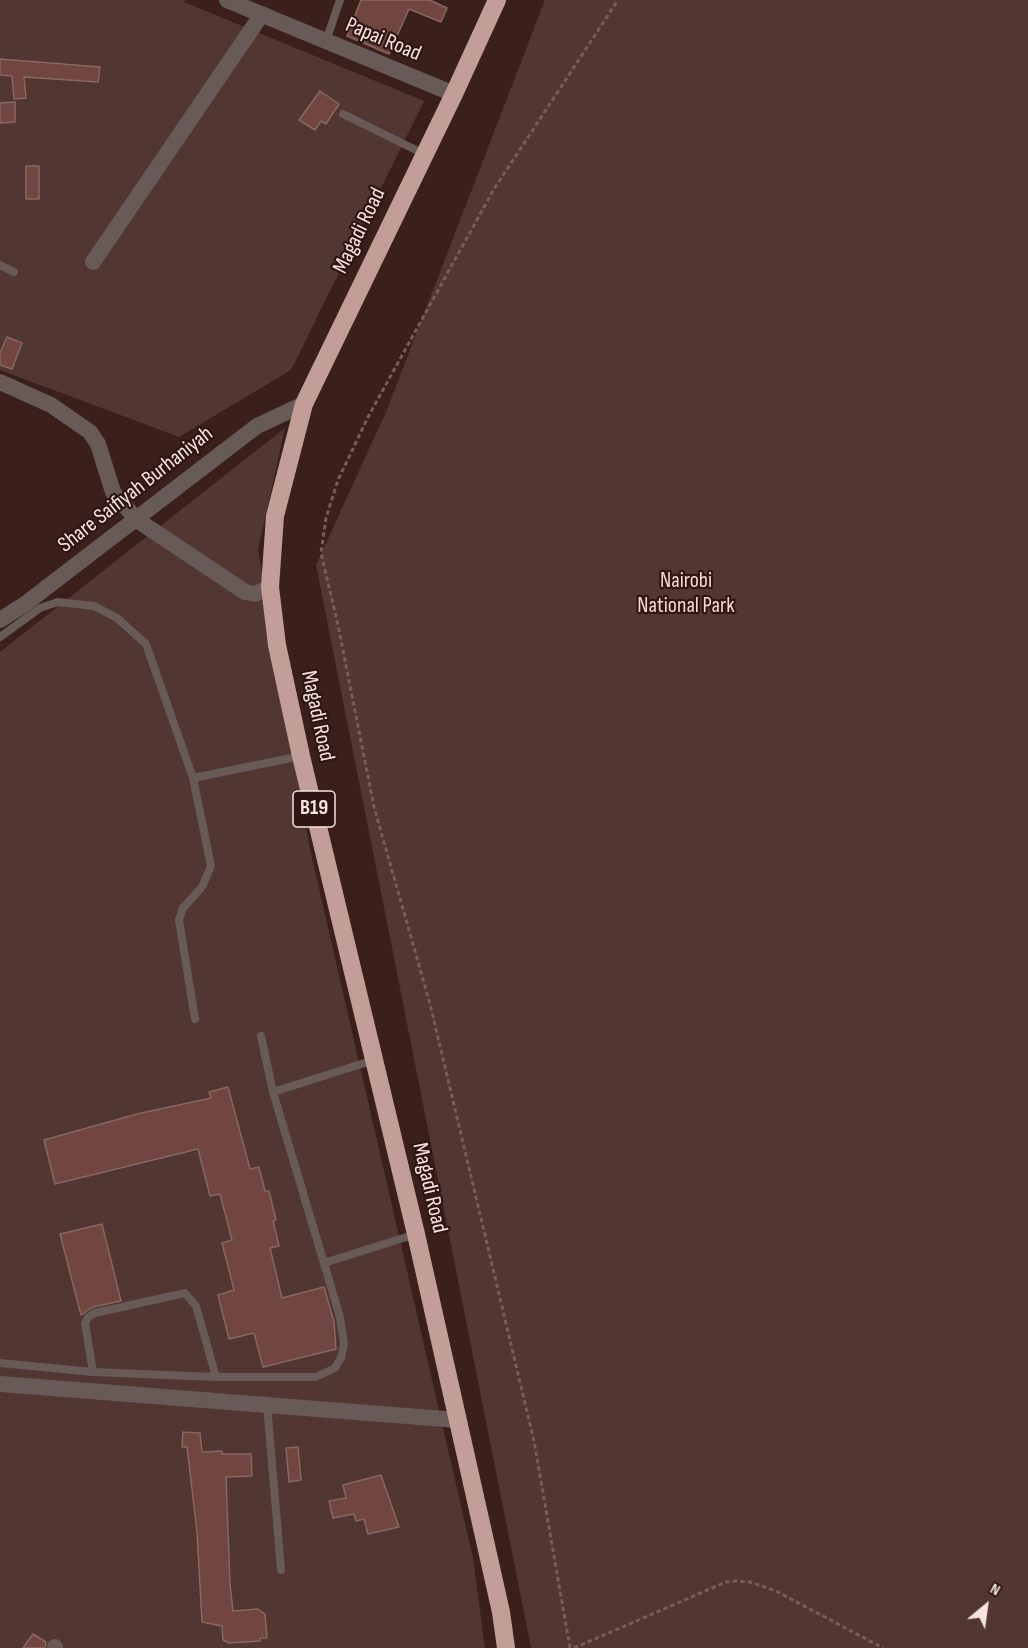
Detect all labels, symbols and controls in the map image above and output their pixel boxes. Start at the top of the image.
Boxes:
street label: Papai Road [341,12,425,68]
street label: Magadi Road [328,184,392,278]
street label: Share Saifiyah Burhaniyah [53,421,219,559]
park label: Nairobi National Park [637,568,735,620]
street label: Magadi Road [295,668,339,764]
road number: B19 [293,791,335,827]
street label: Magadi Road [406,1140,452,1236]
north arrow [956,1576,1016,1636]
text: N [987,1579,1003,1600]

